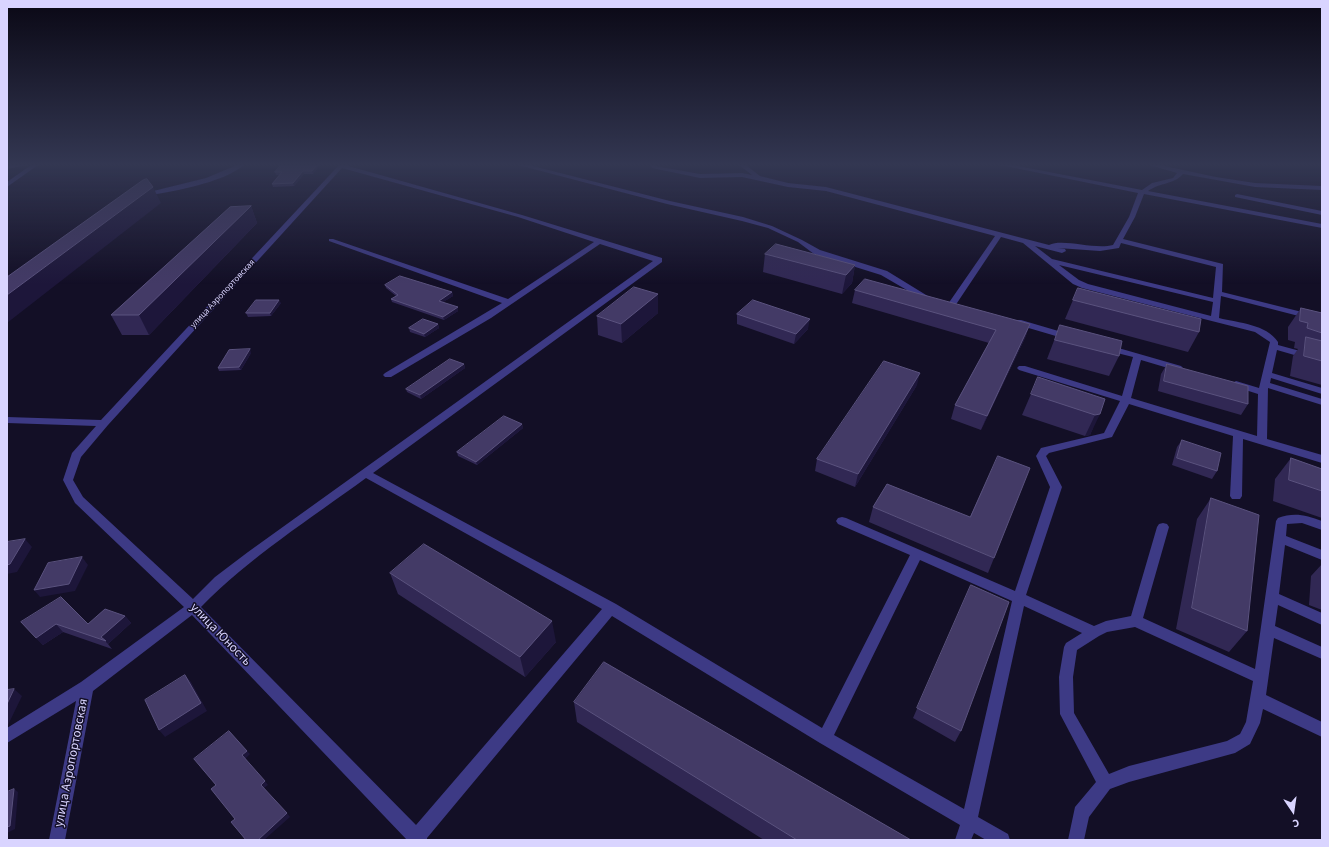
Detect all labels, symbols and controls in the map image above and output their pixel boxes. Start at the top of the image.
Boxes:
street label: улица Аэропортовская [188,257,258,331]
street label: улица Юность [186,600,254,670]
street label: улица Аэропортовская [52,697,92,829]
north arrow [1273,791,1313,831]
text: С [1291,815,1301,831]

